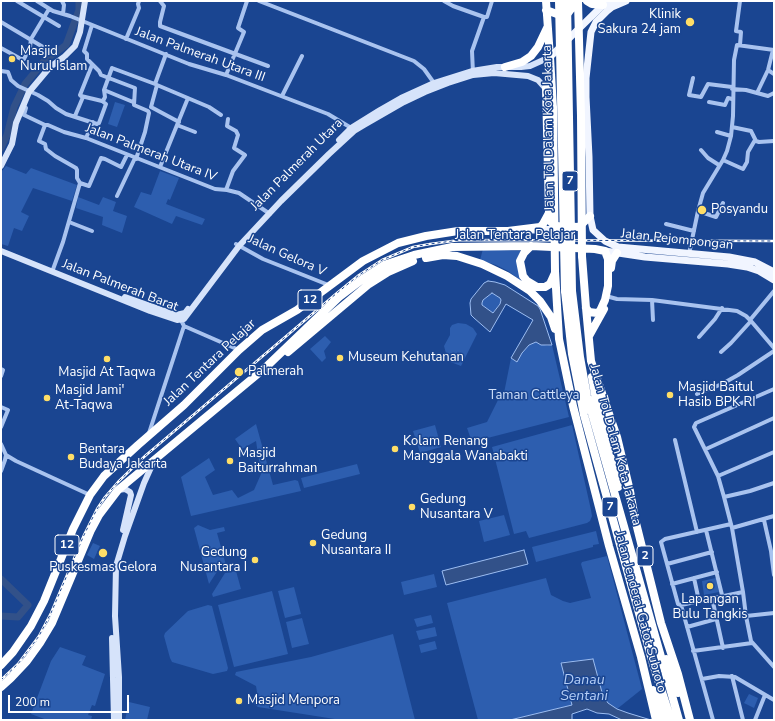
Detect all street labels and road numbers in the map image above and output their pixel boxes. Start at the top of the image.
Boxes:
street label: Jalan Palmerah Utara III [133,24,267,86]
street label: Jalan Tol Dalam Kota Jakarta [540,45,558,211]
street label: Jalan Palmerah Utara [248,116,346,214]
street label: Jalan Palmerah Utara IV [83,121,219,185]
road number: 7 [562,171,578,191]
street label: Jalan Pejompongan [620,226,734,254]
street label: Jalan Tentara Pelajar [455,228,575,244]
street label: Jalan Gelora V [246,232,328,280]
street label: Jalan Palmerah Barat [60,257,180,315]
road number: 12 [298,290,322,310]
street label: Jalan Tentara Pelajar [161,316,259,410]
street label: Jalan Tol Dalam Kota Jakarta [586,363,644,527]
road number: 7 [602,497,618,517]
street label: Jalan Jenderal Gatot Subroto [611,530,669,694]
road number: 12 [55,535,79,555]
road number: 2 [637,546,653,566]

